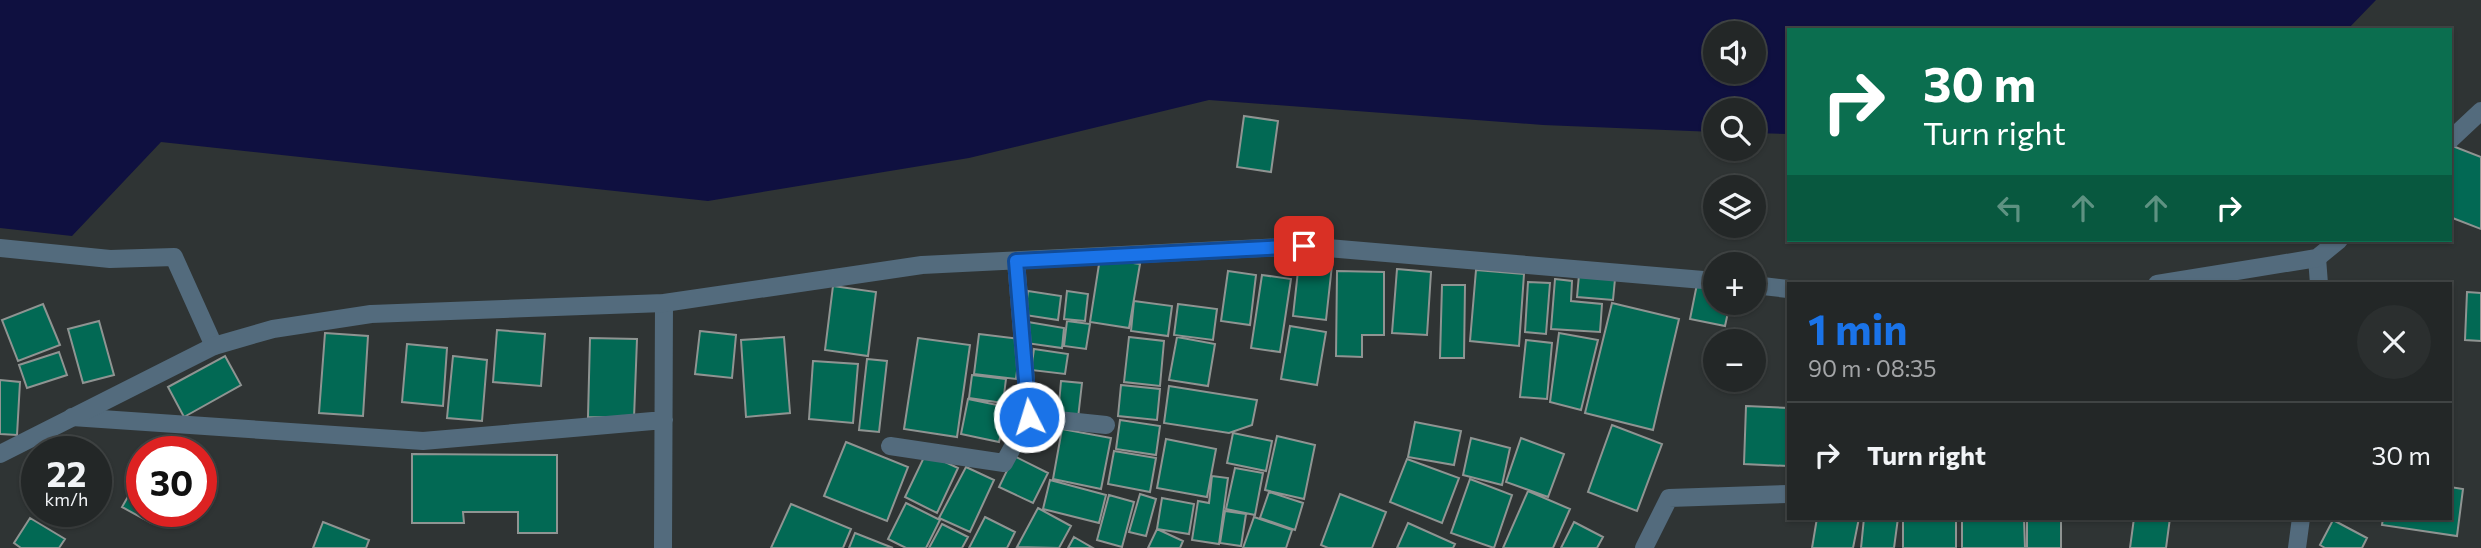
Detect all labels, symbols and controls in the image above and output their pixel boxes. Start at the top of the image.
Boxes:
map controls [1703,21,1766,392]
button: sound [1703,21,1766,84]
text: 30 m [1923,52,2036,112]
icon: right [1808,56,1899,147]
button: search [1703,98,1766,161]
text: Turn right [1923,112,2066,152]
button: layers [1703,175,1766,238]
icon: left [1991,189,2029,227]
icon: ahead [2064,189,2102,227]
icon: ahead [2137,189,2175,227]
icon: right [2210,189,2248,227]
pin [1274,216,1334,276]
icon: arrive [1285,227,1323,265]
button: + [1703,252,1766,315]
text: 1 min [1808,302,1908,354]
button: close [2357,305,2431,379]
button: − [1703,329,1766,392]
text: 90 m · 08:35 [1808,354,1936,382]
position arrow [992,380,1066,454]
speed limit sign: 30 [126,436,217,527]
icon: right [1808,436,1846,474]
text: Turn right [1867,439,1986,470]
text: 30 m [2372,439,2431,470]
text: 22 [47,451,86,494]
text: km/h [45,488,88,510]

